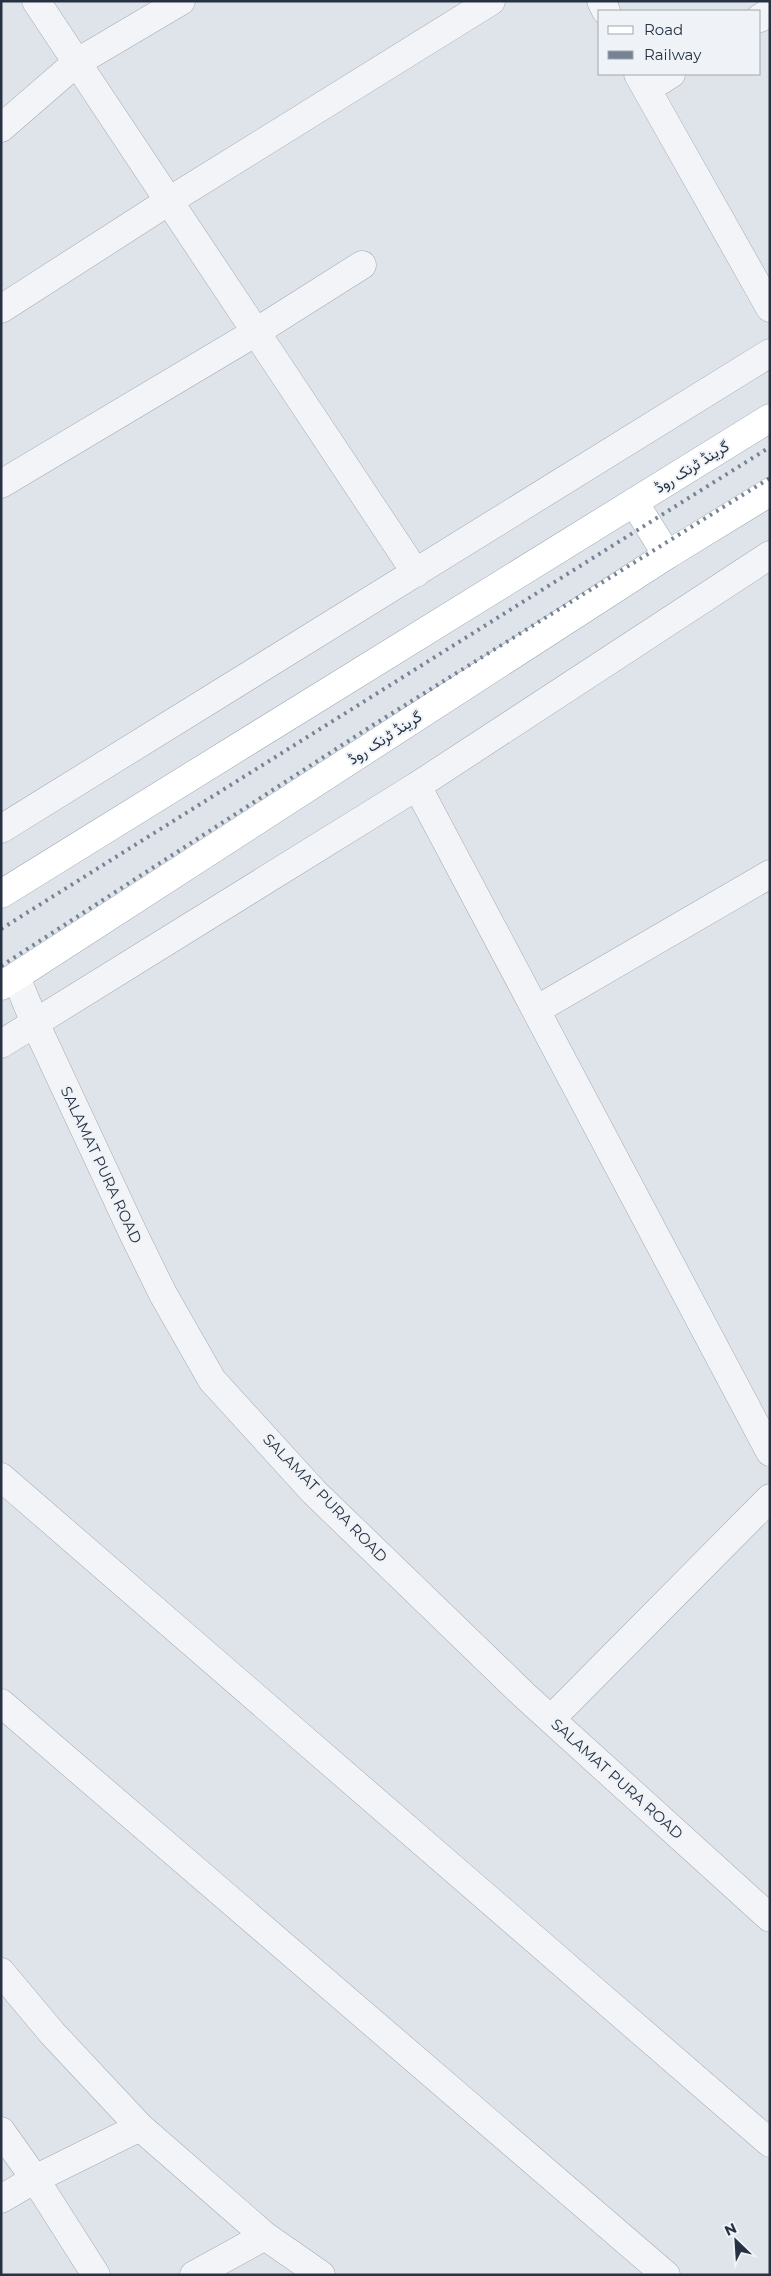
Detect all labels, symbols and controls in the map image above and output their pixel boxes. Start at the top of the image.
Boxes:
legend [598,10,761,75]
text: Road [644,20,683,39]
text: Railway [644,45,702,64]
street label: گرینڈ ٹرنک روڈ [651,436,733,497]
street label: گرینڈ ٹرنک روڈ [344,706,426,769]
street label: SALAMAT PURA ROAD [57,1083,146,1246]
street label: SALAMAT PURA ROAD [259,1429,392,1566]
street label: SALAMAT PURA ROAD [547,1714,687,1843]
north arrow [711,2216,761,2266]
text: N [722,2219,739,2240]

